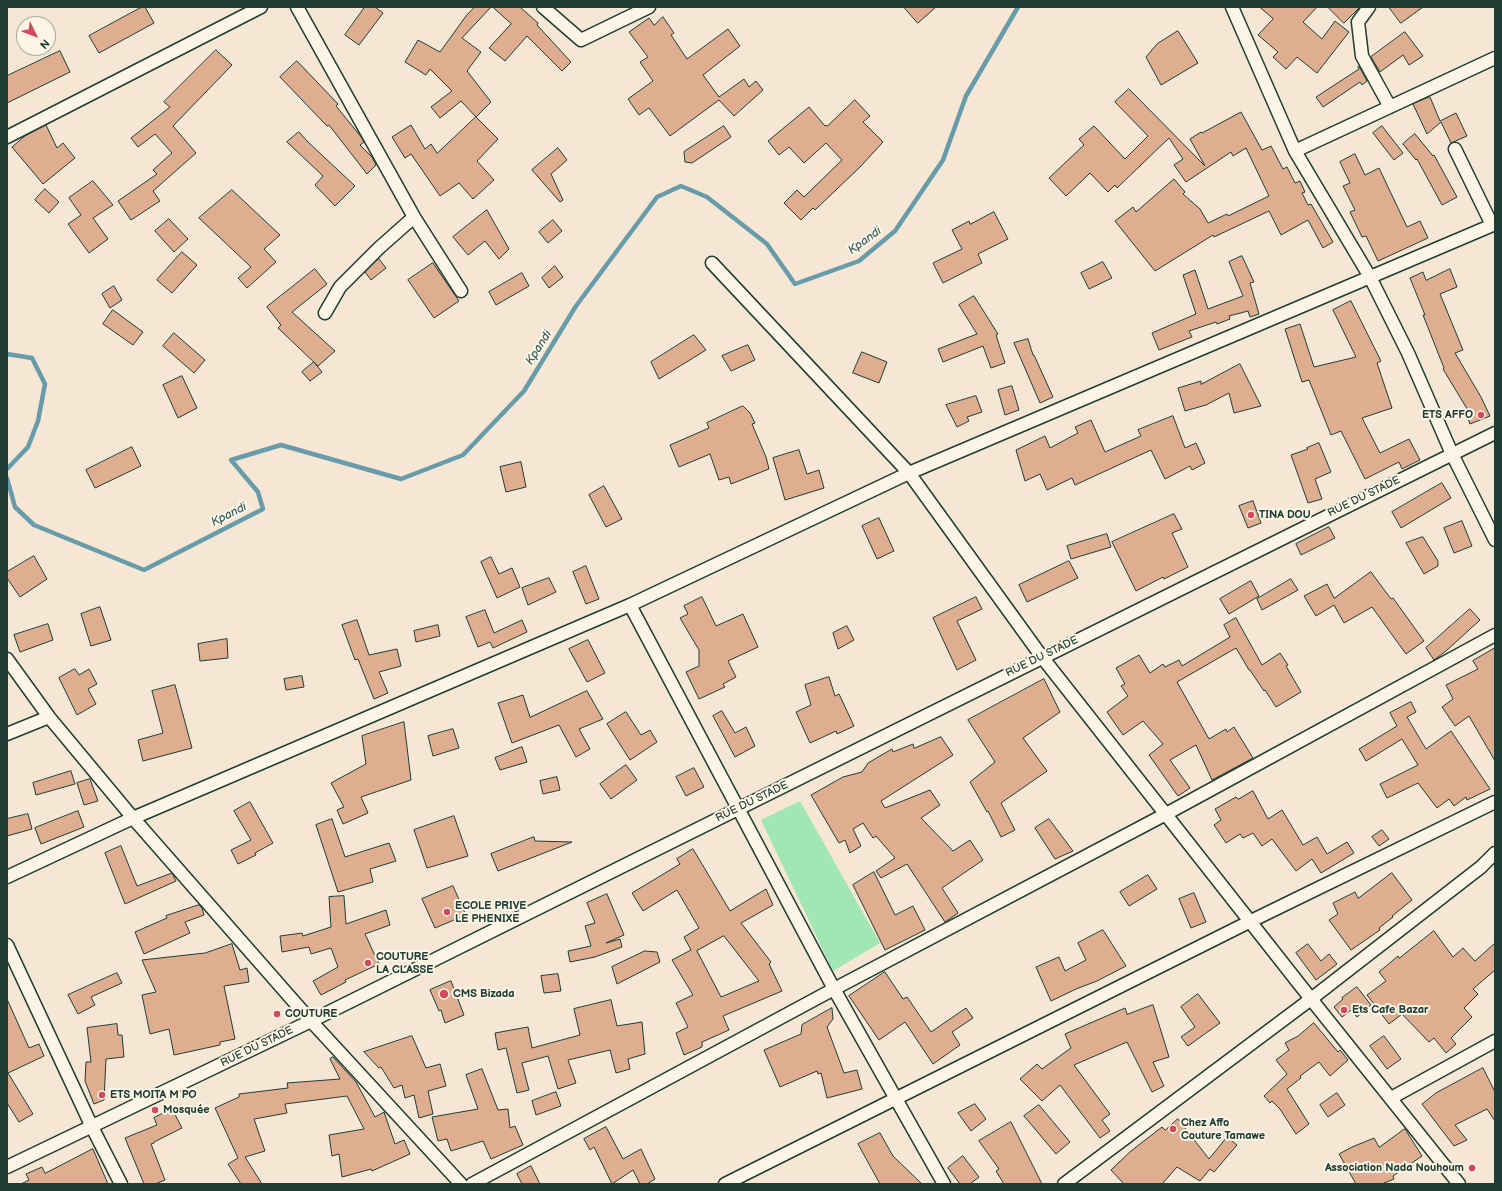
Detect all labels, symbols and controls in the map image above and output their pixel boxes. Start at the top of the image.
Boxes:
north arrow [16,16,56,56]
text: N [37,36,52,51]
water label: Kpandi [846,224,884,258]
water label: Kpandi [523,328,555,368]
place label: ETS AFFO [1422,408,1473,422]
marker: ETS AFFO [1476,410,1486,420]
street label: RUE DU STADE [1326,474,1402,520]
water label: Kpandi [209,500,249,530]
place label: TINA DOU [1259,508,1311,522]
marker: TINA DOU [1246,510,1256,520]
street label: RUE DU STADE [1004,634,1080,680]
street label: RUE DU STADE [714,779,790,825]
place label: ECOLE PRIVE LE PHENIXE [455,899,526,925]
marker: ECOLE PRIVE LE PHENIXE [442,907,452,917]
place label: COUTURE LA CLASSE [376,950,433,976]
marker: COUTURE LA CLASSE [363,958,373,968]
place label: CMS Bizada [453,987,515,1001]
marker: CMS Bizada [438,988,450,1000]
place label: Ets Cafe Bazar [1352,1003,1428,1017]
marker: Ets Cafe Bazar [1339,1005,1349,1015]
place label: COUTURE [285,1007,337,1021]
marker: COUTURE [272,1009,282,1019]
street label: RUE DU STADE [219,1024,295,1070]
place label: ETS MOITA M PO [110,1088,197,1102]
marker: ETS MOITA M PO [97,1090,107,1100]
place label: Mosquée [163,1103,210,1117]
marker: Mosquée [150,1105,160,1115]
place label: Chez Affo Couture Tamawe [1181,1116,1265,1142]
marker: Chez Affo Couture Tamawe [1168,1124,1178,1134]
place label: Association Nada Nouhoum [1325,1161,1464,1175]
marker: Association Nada Nouhoum [1467,1163,1477,1173]

